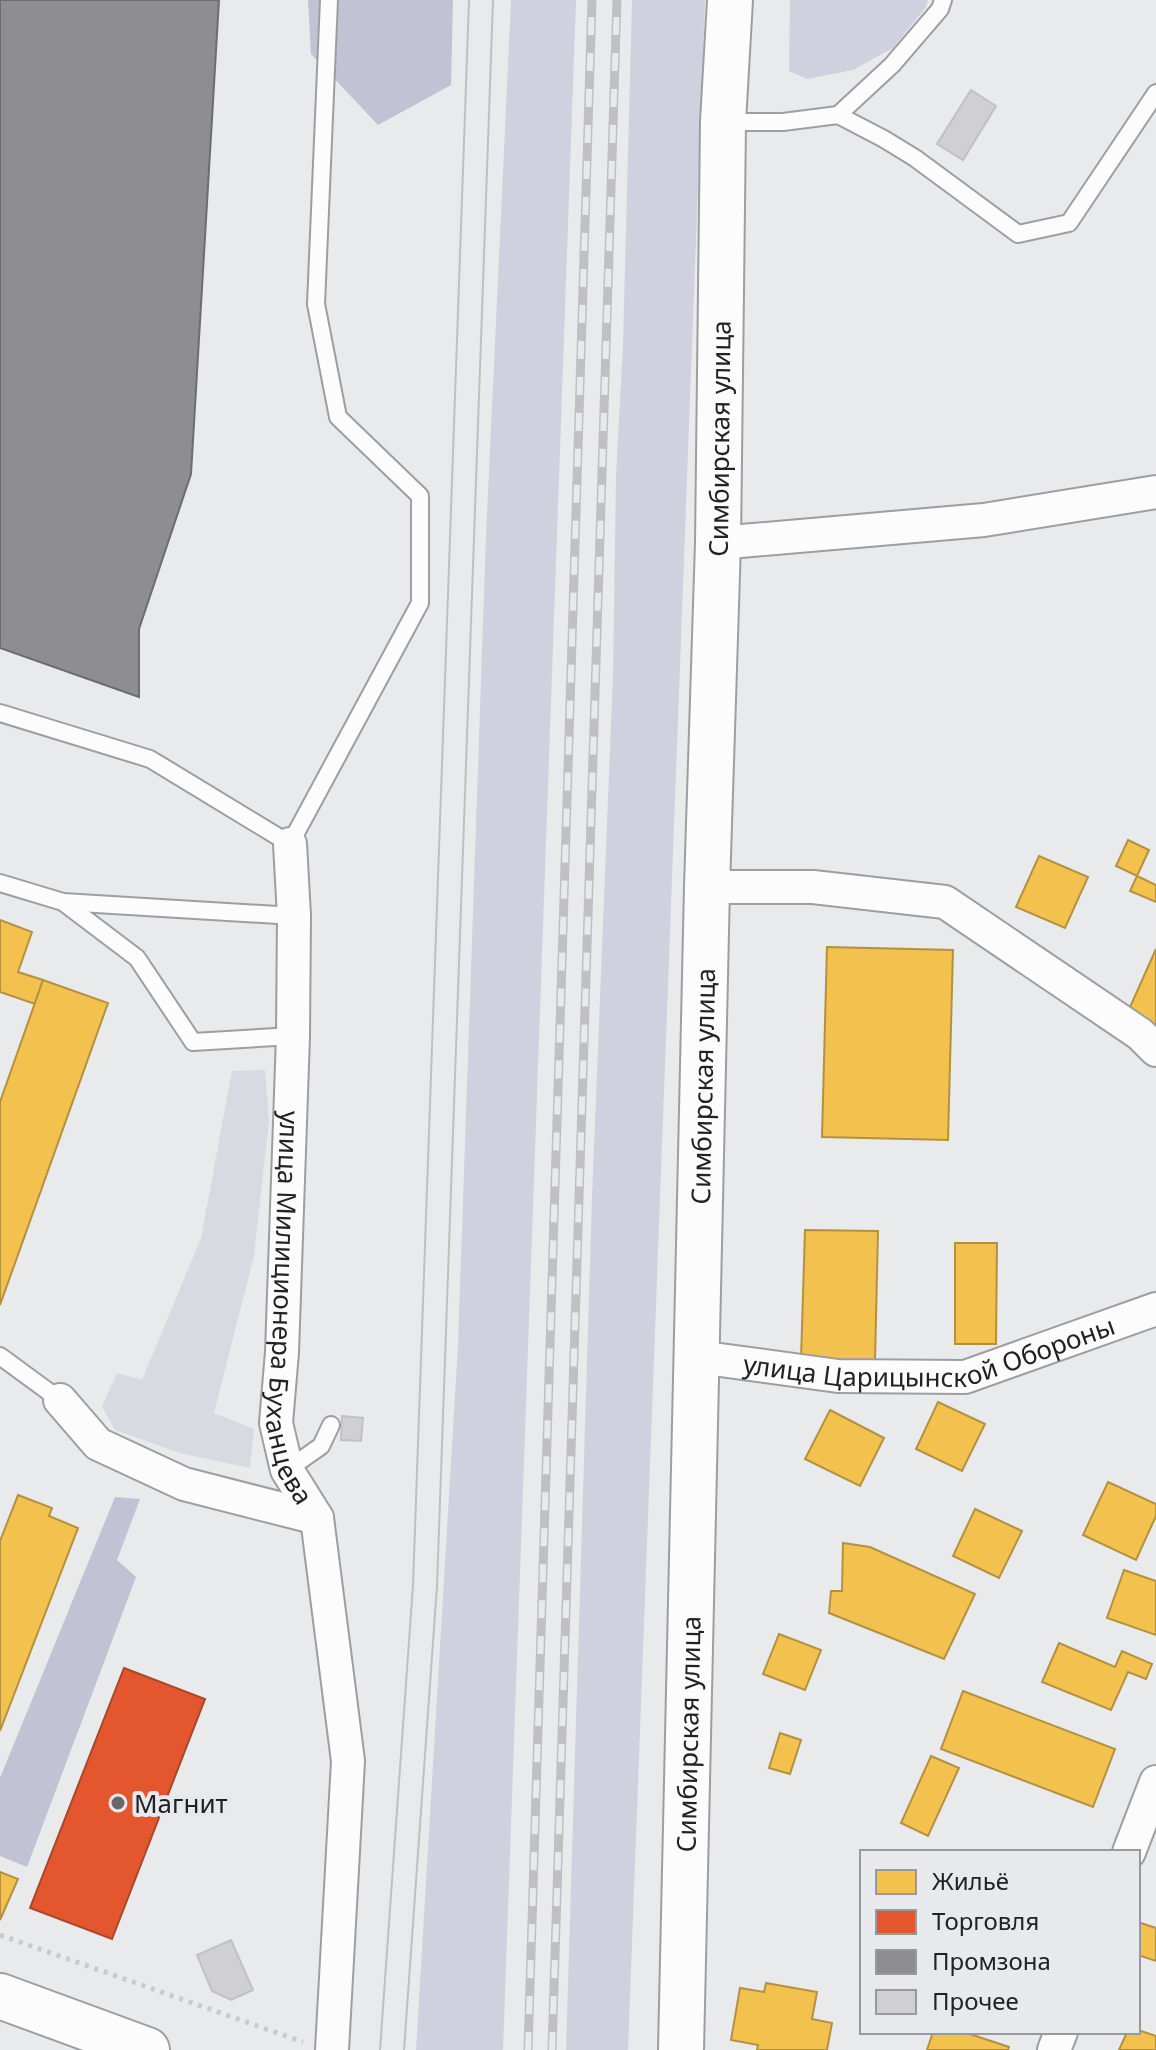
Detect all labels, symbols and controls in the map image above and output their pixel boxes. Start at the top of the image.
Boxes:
street label: Симбирская улица [700,320,739,557]
street label: Симбирская улица [682,968,723,1205]
street label: улица Милиционера Буханцева [257,1110,322,1511]
street label: улица Царицынской Обороны [741,1307,1120,1395]
street label: Симбирская улица [667,1616,709,1853]
place label: Магнит [134,1785,228,1821]
marker: Магнит [109,1794,127,1812]
legend [860,1850,1140,2034]
text: Жильё [932,1864,1009,1897]
text: Торговля [932,1904,1039,1937]
text: Промзона [932,1944,1051,1977]
text: Прочее [932,1984,1019,2017]

